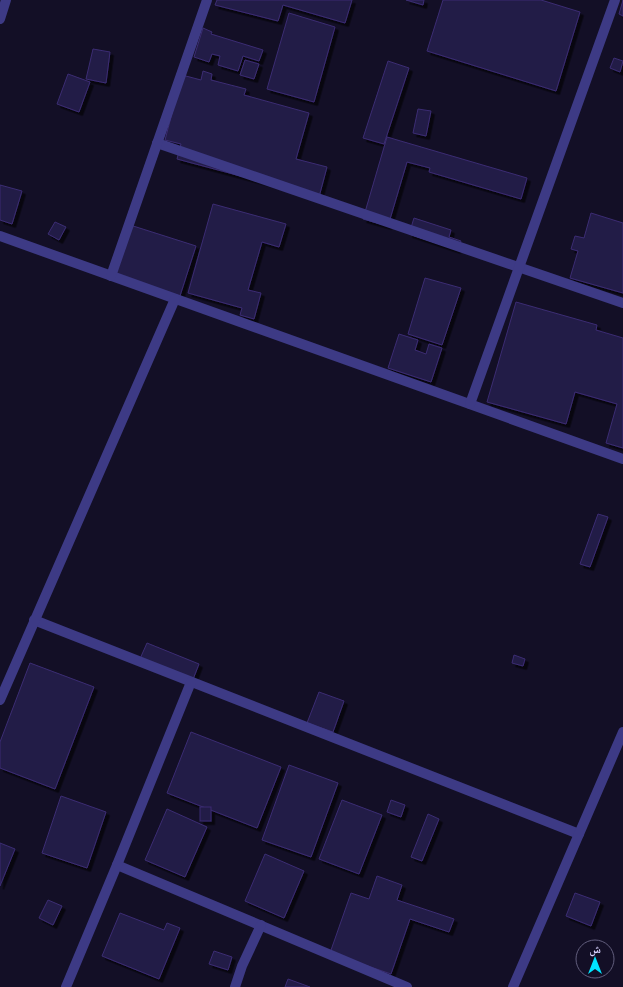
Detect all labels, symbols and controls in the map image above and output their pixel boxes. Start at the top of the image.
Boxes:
north arrow [575,939,615,979]
text: ش [589,942,601,957]

